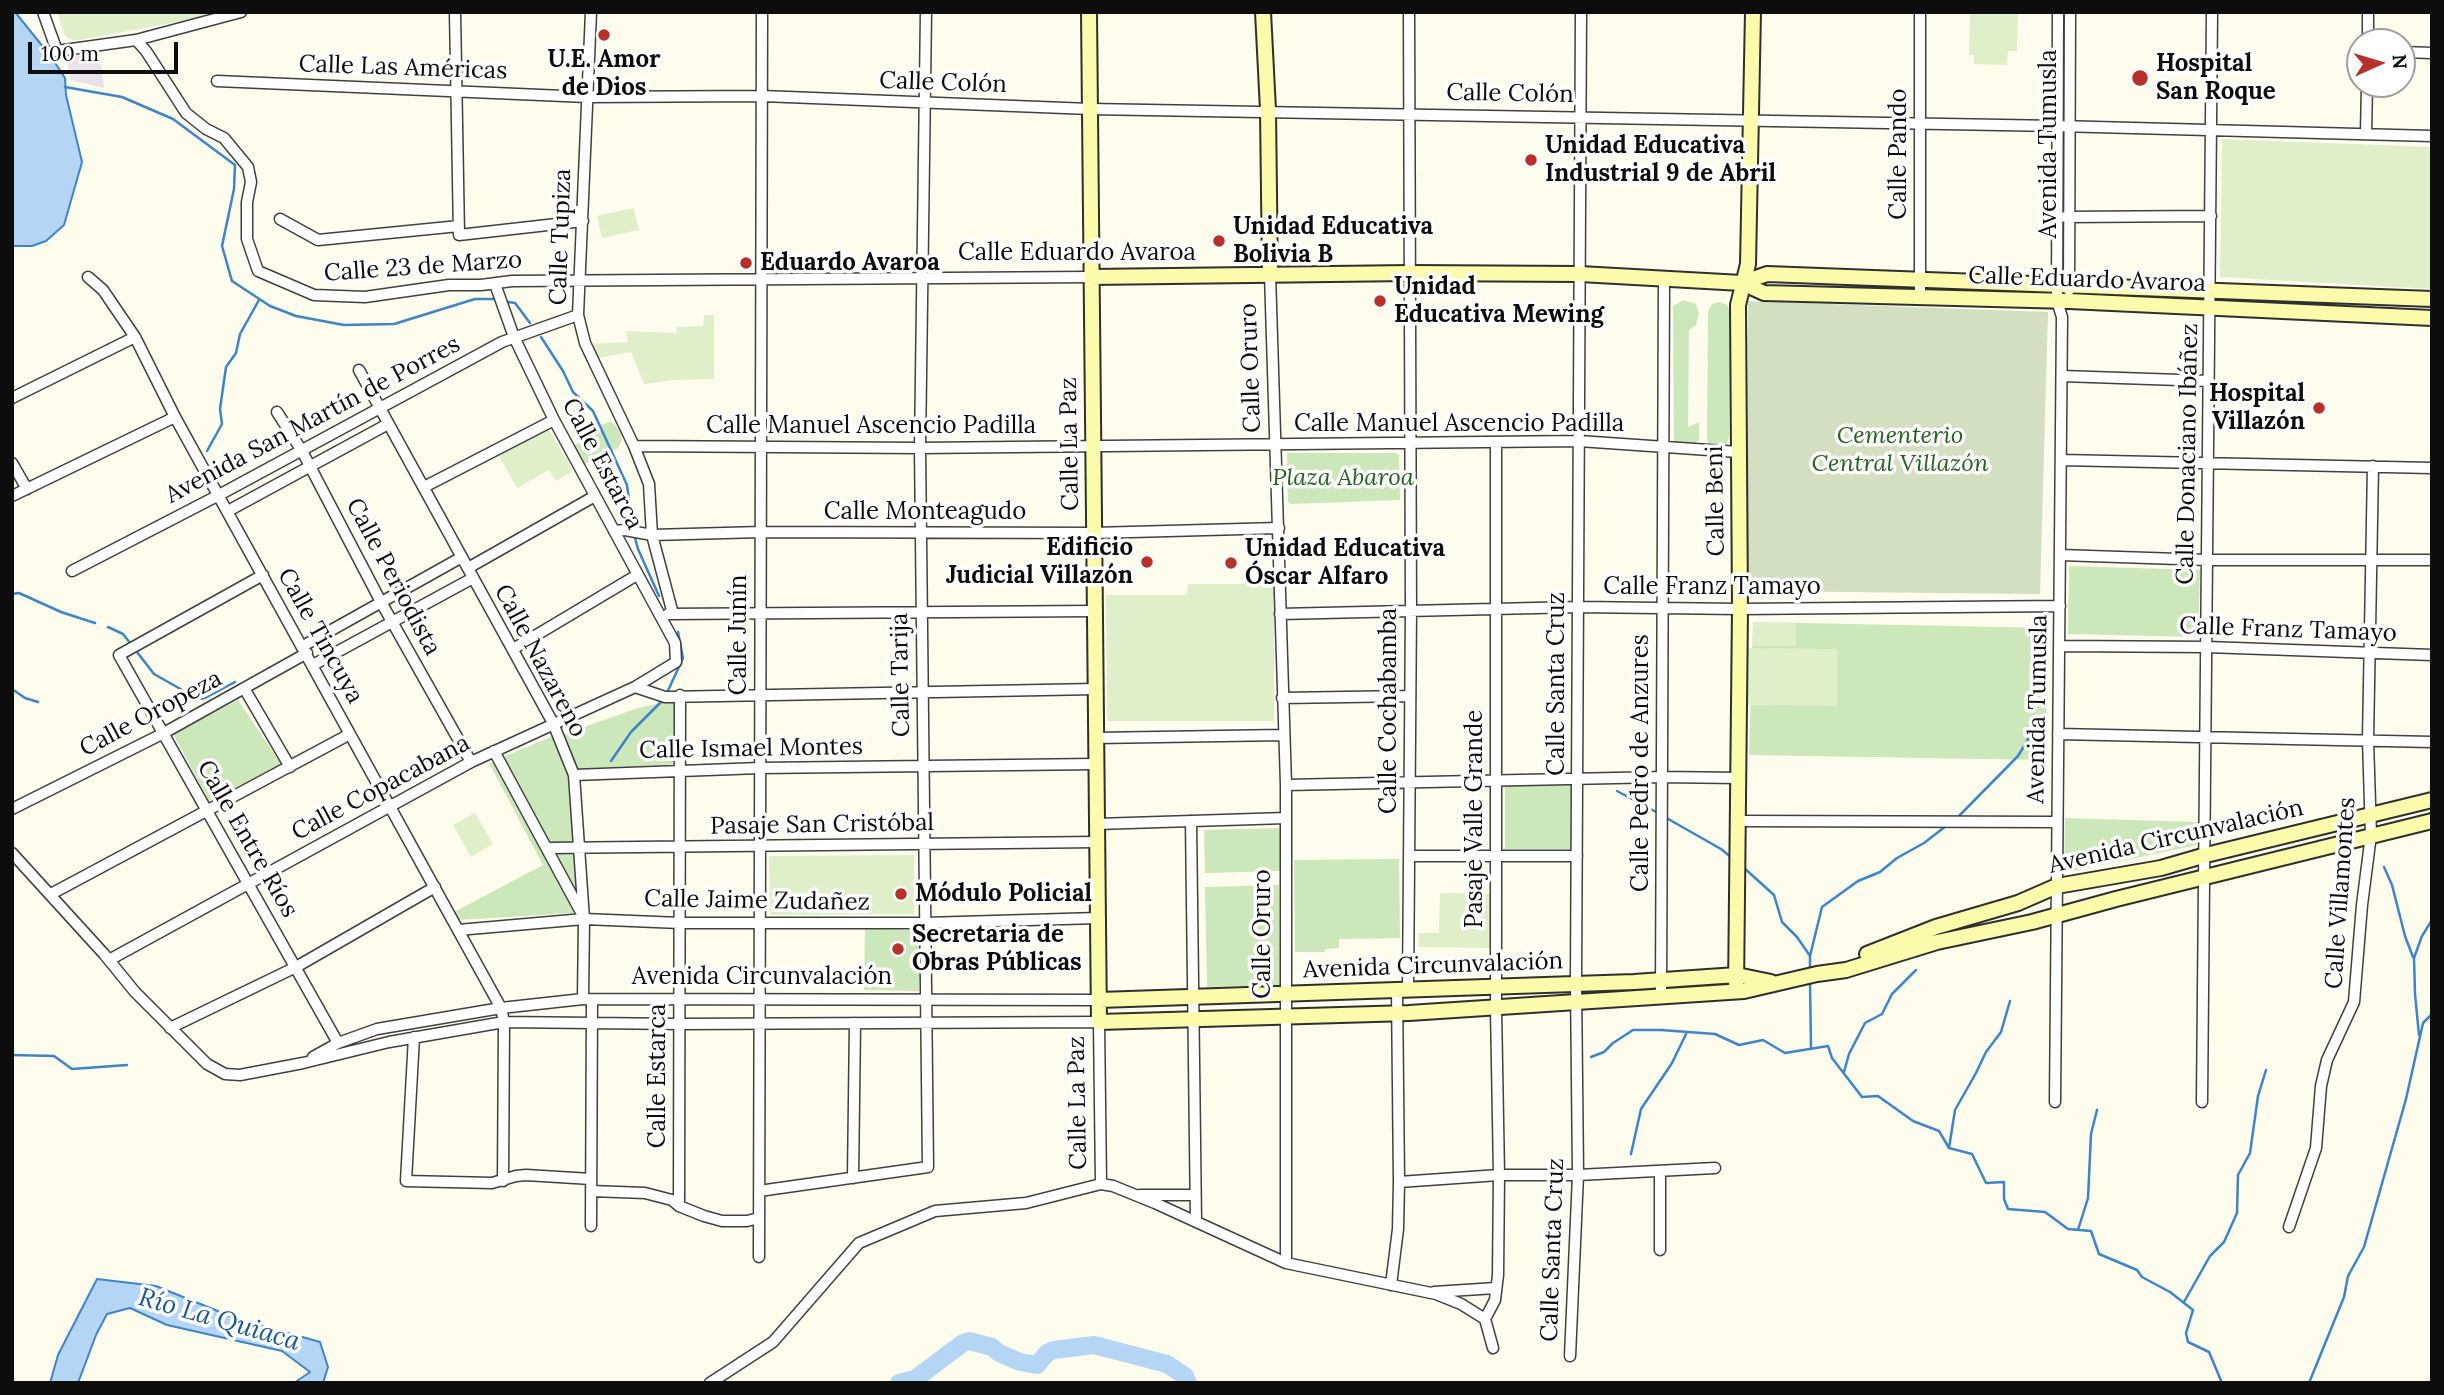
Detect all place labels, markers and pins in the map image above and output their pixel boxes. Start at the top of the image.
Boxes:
marker: U.E. Amor de Dios [596,27,612,43]
place label: U.E. Amor de Dios [547,46,661,102]
place label: Hospital San Roque [2156,50,2276,106]
marker: Hospital San Roque [2130,68,2150,88]
place label: Unidad Educativa Industrial 9 de Abril [1545,132,1776,188]
marker: Unidad Educativa Industrial 9 de Abril [1523,152,1539,168]
place label: Unidad Educativa Bolivia B [1233,213,1433,269]
marker: Unidad Educativa Bolivia B [1211,233,1227,249]
place label: Eduardo Avaroa [760,249,940,277]
marker: Eduardo Avaroa [738,255,754,271]
place label: Unidad Educativa Mewing [1394,273,1604,329]
marker: Unidad Educativa Mewing [1372,293,1388,309]
place label: Hospital Villazón [2209,380,2305,436]
marker: Hospital Villazón [2311,400,2327,416]
place label: Edificio Judicial Villazón [946,534,1133,590]
place label: Unidad Educativa Óscar Alfaro [1245,535,1445,591]
marker: Edificio Judicial Villazón [1139,554,1155,570]
marker: Unidad Educativa Óscar Alfaro [1223,555,1239,571]
place label: Módulo Policial [915,880,1092,908]
marker: Módulo Policial [893,886,909,902]
place label: Secretaria de Obras Públicas [912,921,1082,977]
marker: Secretaria de Obras Públicas [890,941,906,957]

